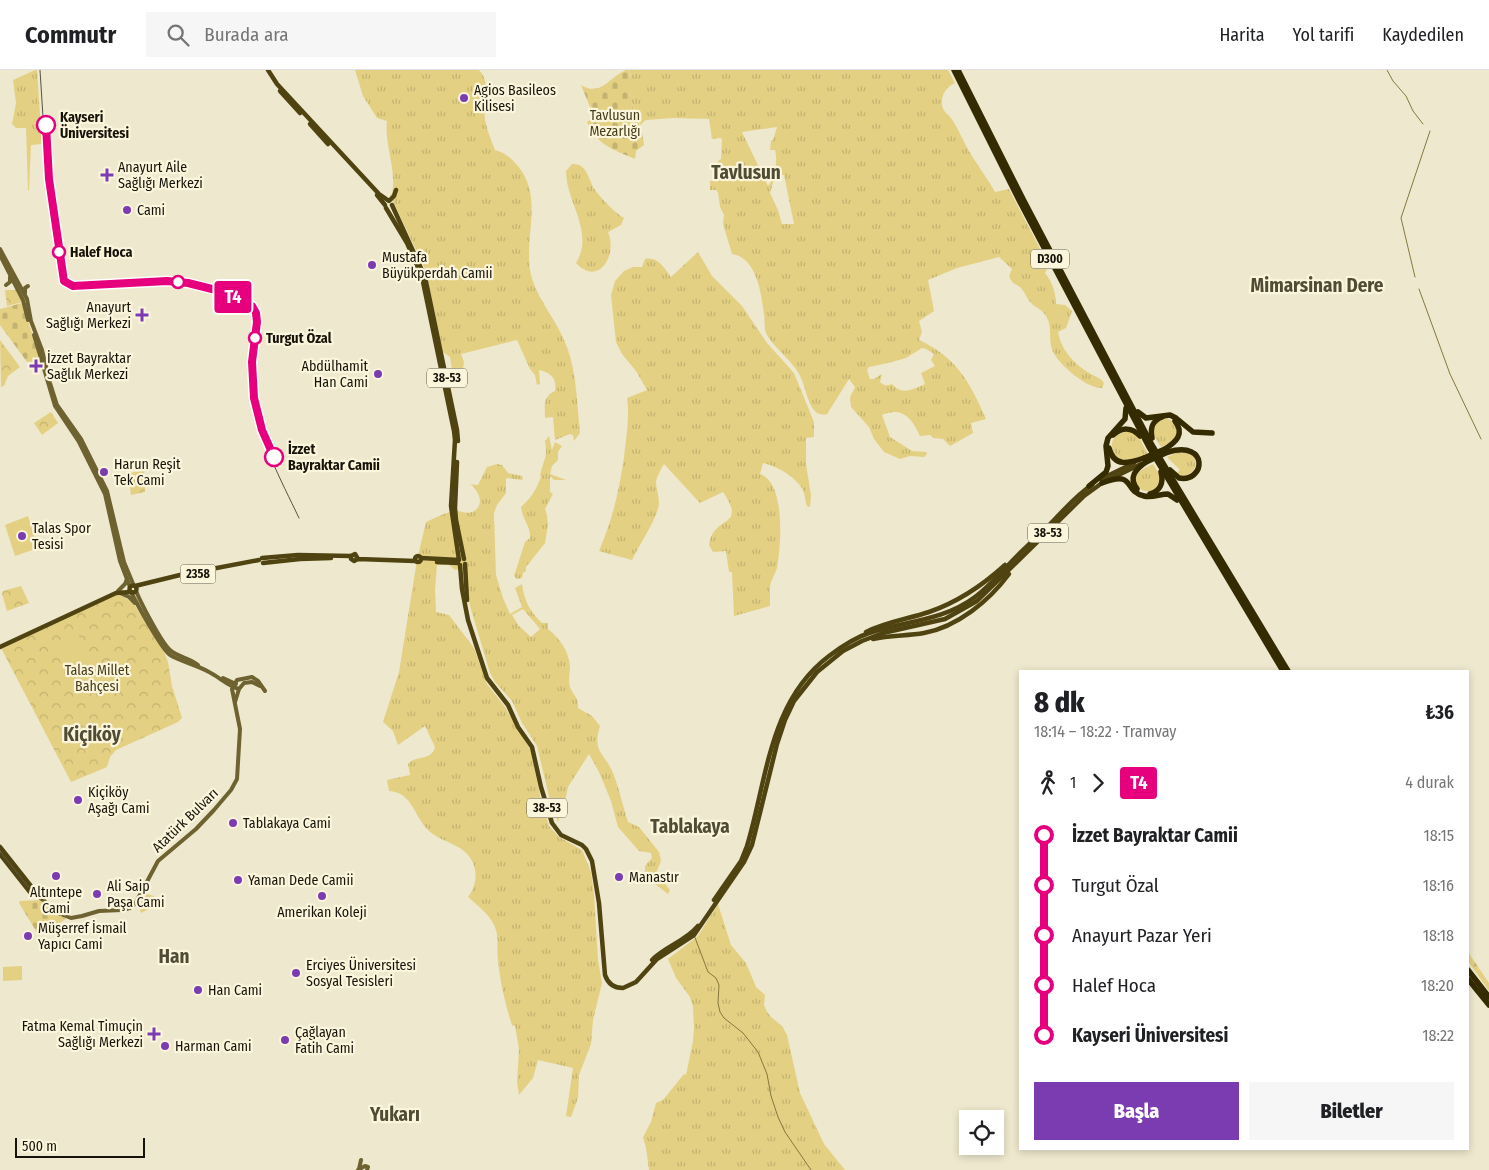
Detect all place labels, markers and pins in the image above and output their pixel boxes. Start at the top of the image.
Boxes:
place label: Agios Basileos Kilisesi [474,82,556,115]
marker: Agios Basileos Kilisesi [458,92,470,104]
place label: Kayseri Üniversitesi [60,109,129,142]
marker: Kayseri Üniversitesi [36,115,56,135]
place label: Anayurt Aile Sağlığı Merkezi [118,159,203,192]
marker: Anayurt Aile Sağlığı Merkezi [100,168,114,182]
place label: Cami [137,202,165,219]
marker: Cami [121,204,133,216]
place label: Halef Hoca [70,244,132,261]
marker: Halef Hoca [52,245,66,259]
place label: Mustafa Büyükperdah Camii [382,249,493,282]
marker: Mustafa Büyükperdah Camii [366,259,378,271]
unlabelled marker [171,275,185,289]
place label: Anayurt Sağlığı Merkezi [46,299,131,332]
marker: Anayurt Sağlığı Merkezi [135,308,149,322]
place label: Turgut Özal [266,329,332,347]
marker: Turgut Özal [248,331,262,345]
place label: İzzet Bayraktar Sağlık Merkezi [47,350,131,383]
place label: Abdülhamit Han Cami [302,358,368,391]
marker: İzzet Bayraktar Sağlık Merkezi [29,359,43,373]
marker: Abdülhamit Han Cami [372,368,384,380]
place label: İzzet Bayraktar Camii [288,440,380,474]
marker: İzzet Bayraktar Camii [264,447,284,467]
place label: Harun Reşit Tek Cami [114,456,181,489]
marker: Harun Reşit Tek Cami [98,466,110,478]
place label: Talas Spor Tesisi [32,520,91,553]
marker: Talas Spor Tesisi [16,530,28,542]
place label: Kiçiköy Aşağı Cami [88,784,150,817]
marker: Kiçiköy Aşağı Cami [72,794,84,806]
place label: Tablakaya Cami [243,815,331,832]
marker: Tablakaya Cami [227,817,239,829]
place label: Manastır [629,869,679,886]
marker: Altıntepe Cami [50,870,62,882]
marker: Manastır [613,871,625,883]
place label: Yaman Dede Camii [248,872,353,889]
marker: Yaman Dede Camii [232,874,244,886]
place label: Ali Saip Paşa Cami [107,878,165,911]
place label: Altıntepe Cami [30,884,82,917]
marker: Ali Saip Paşa Cami [91,888,103,900]
marker: Amerikan Koleji [316,890,328,902]
place label: Amerikan Koleji [277,904,367,921]
place label: Müşerref İsmail Yapıcı Cami [38,920,127,953]
marker: Müşerref İsmail Yapıcı Cami [22,930,34,942]
place label: Erciyes Üniversitesi Sosyal Tesisleri [306,956,416,990]
marker: Erciyes Üniversitesi Sosyal Tesisleri [290,967,302,979]
place label: Han Cami [208,982,262,999]
marker: Han Cami [192,984,204,996]
place label: Fatma Kemal Timuçin Sağlığı Merkezi [22,1018,143,1051]
place label: Çağlayan Fatih Cami [295,1024,354,1057]
marker: Fatma Kemal Timuçin Sağlığı Merkezi [147,1027,161,1041]
marker: Çağlayan Fatih Cami [279,1034,291,1046]
place label: Harman Cami [175,1038,252,1055]
marker: Harman Cami [159,1040,171,1052]

